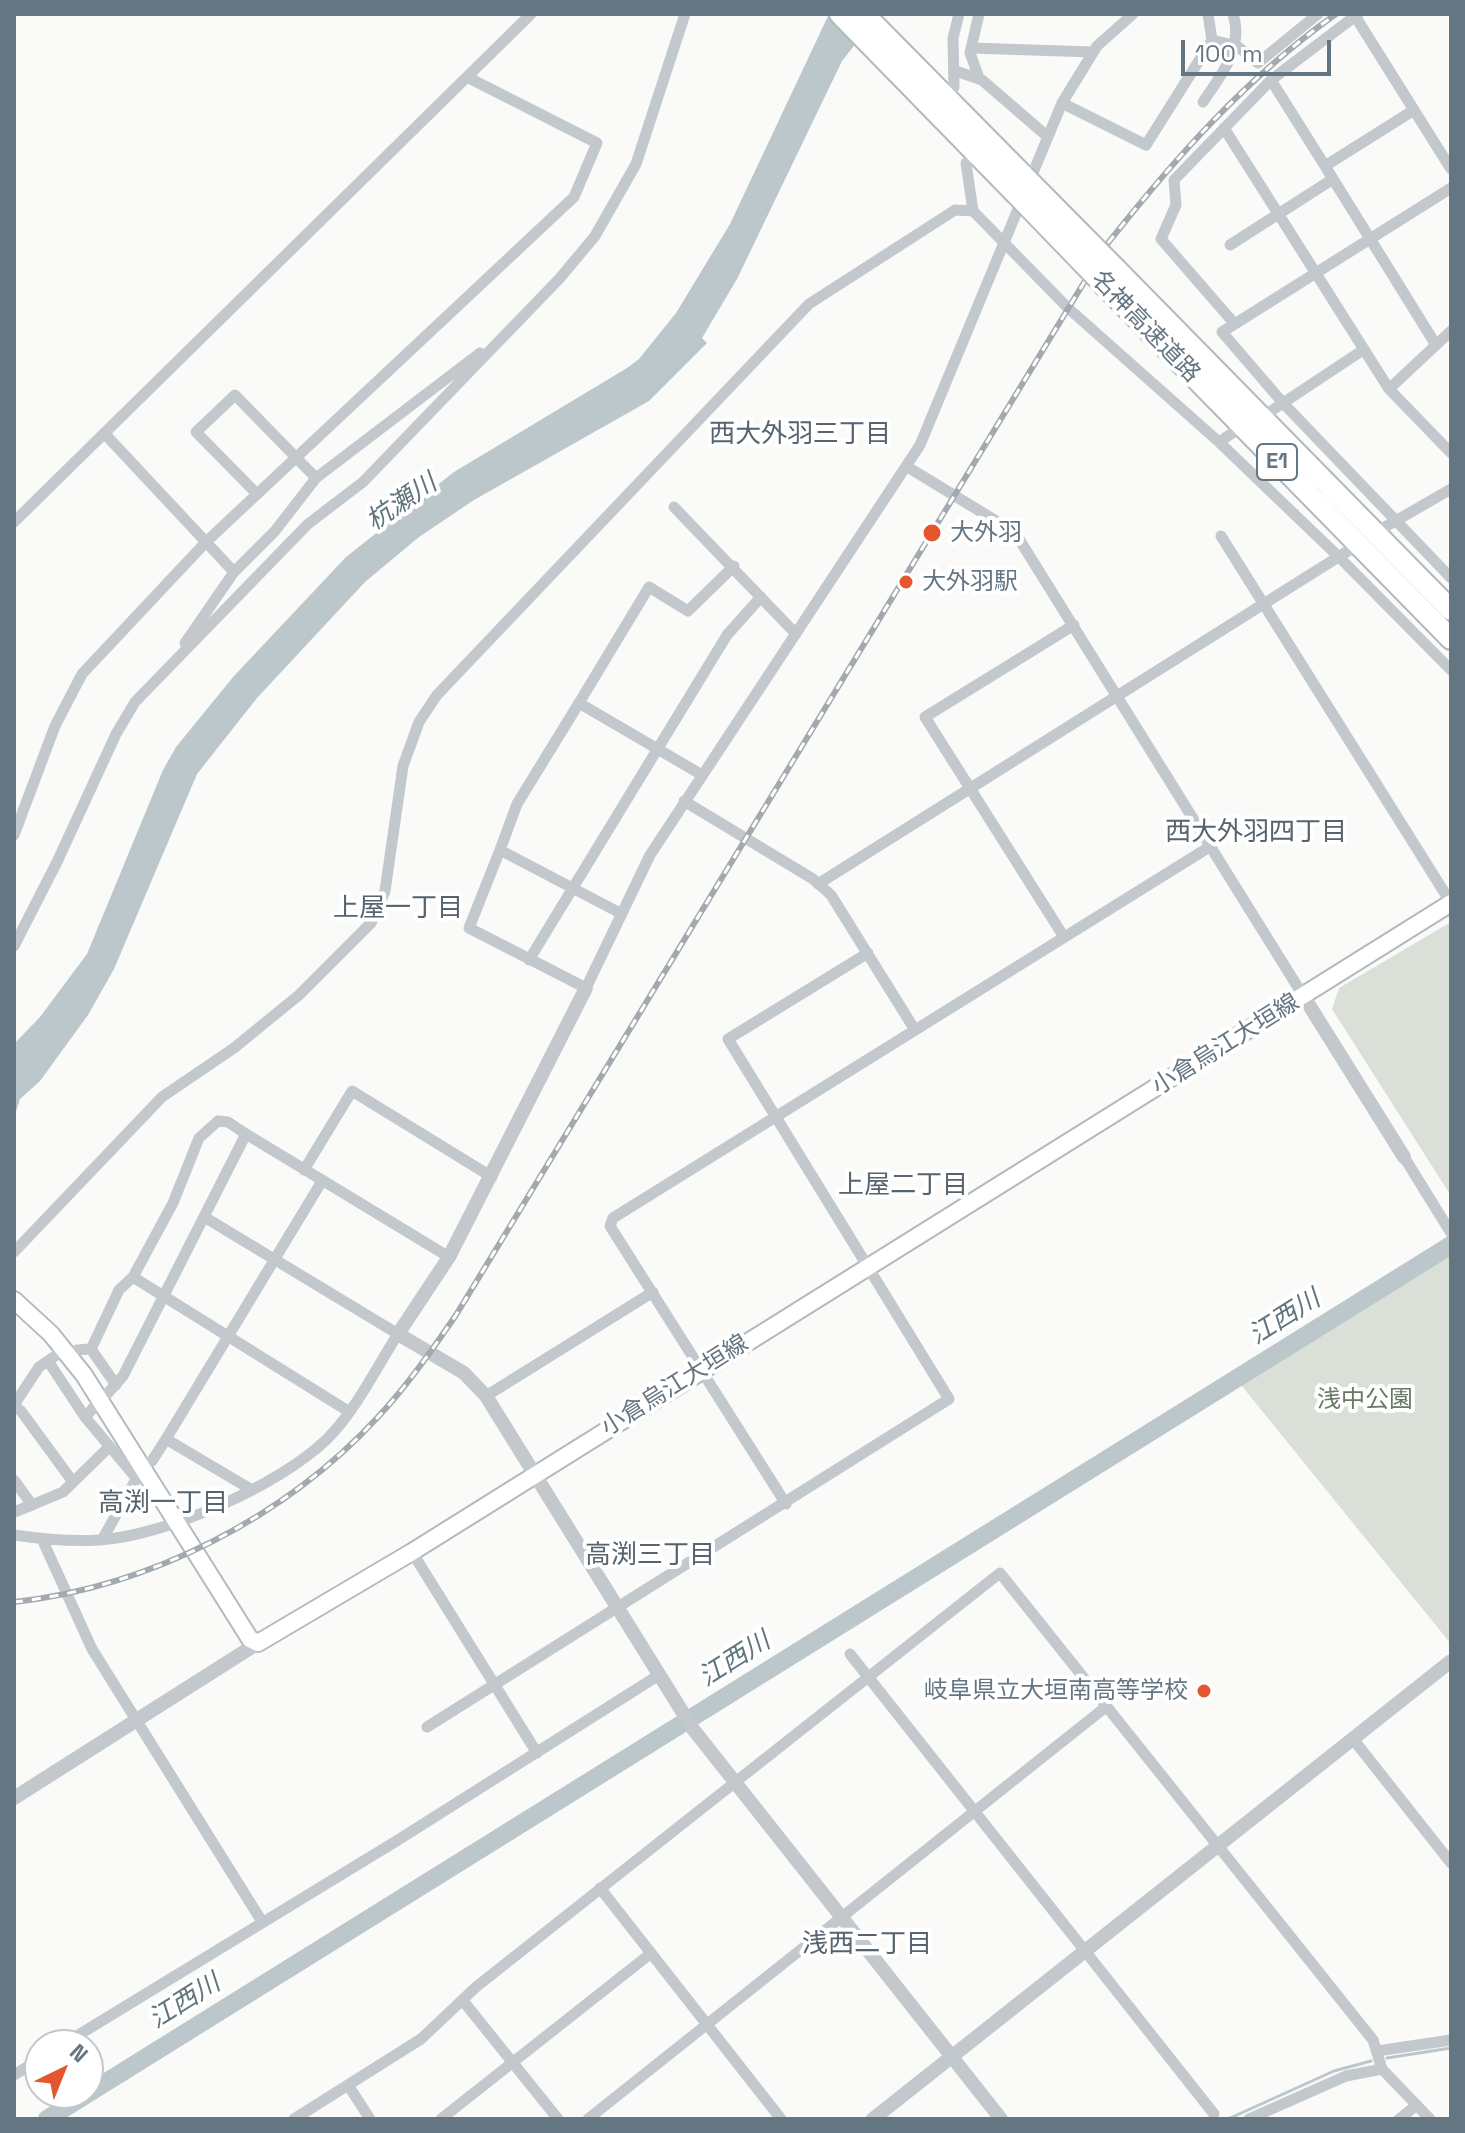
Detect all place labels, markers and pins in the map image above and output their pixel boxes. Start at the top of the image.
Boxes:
place label: 大外羽 [950,519,1022,547]
marker: 大外羽 [921,522,943,544]
place label: 大外羽駅 [922,568,1018,596]
marker: 大外羽駅 [897,573,915,591]
place label: 岐阜県立大垣南高等学校 [924,1677,1188,1705]
marker: 岐阜県立大垣南高等学校 [1195,1682,1213,1700]

